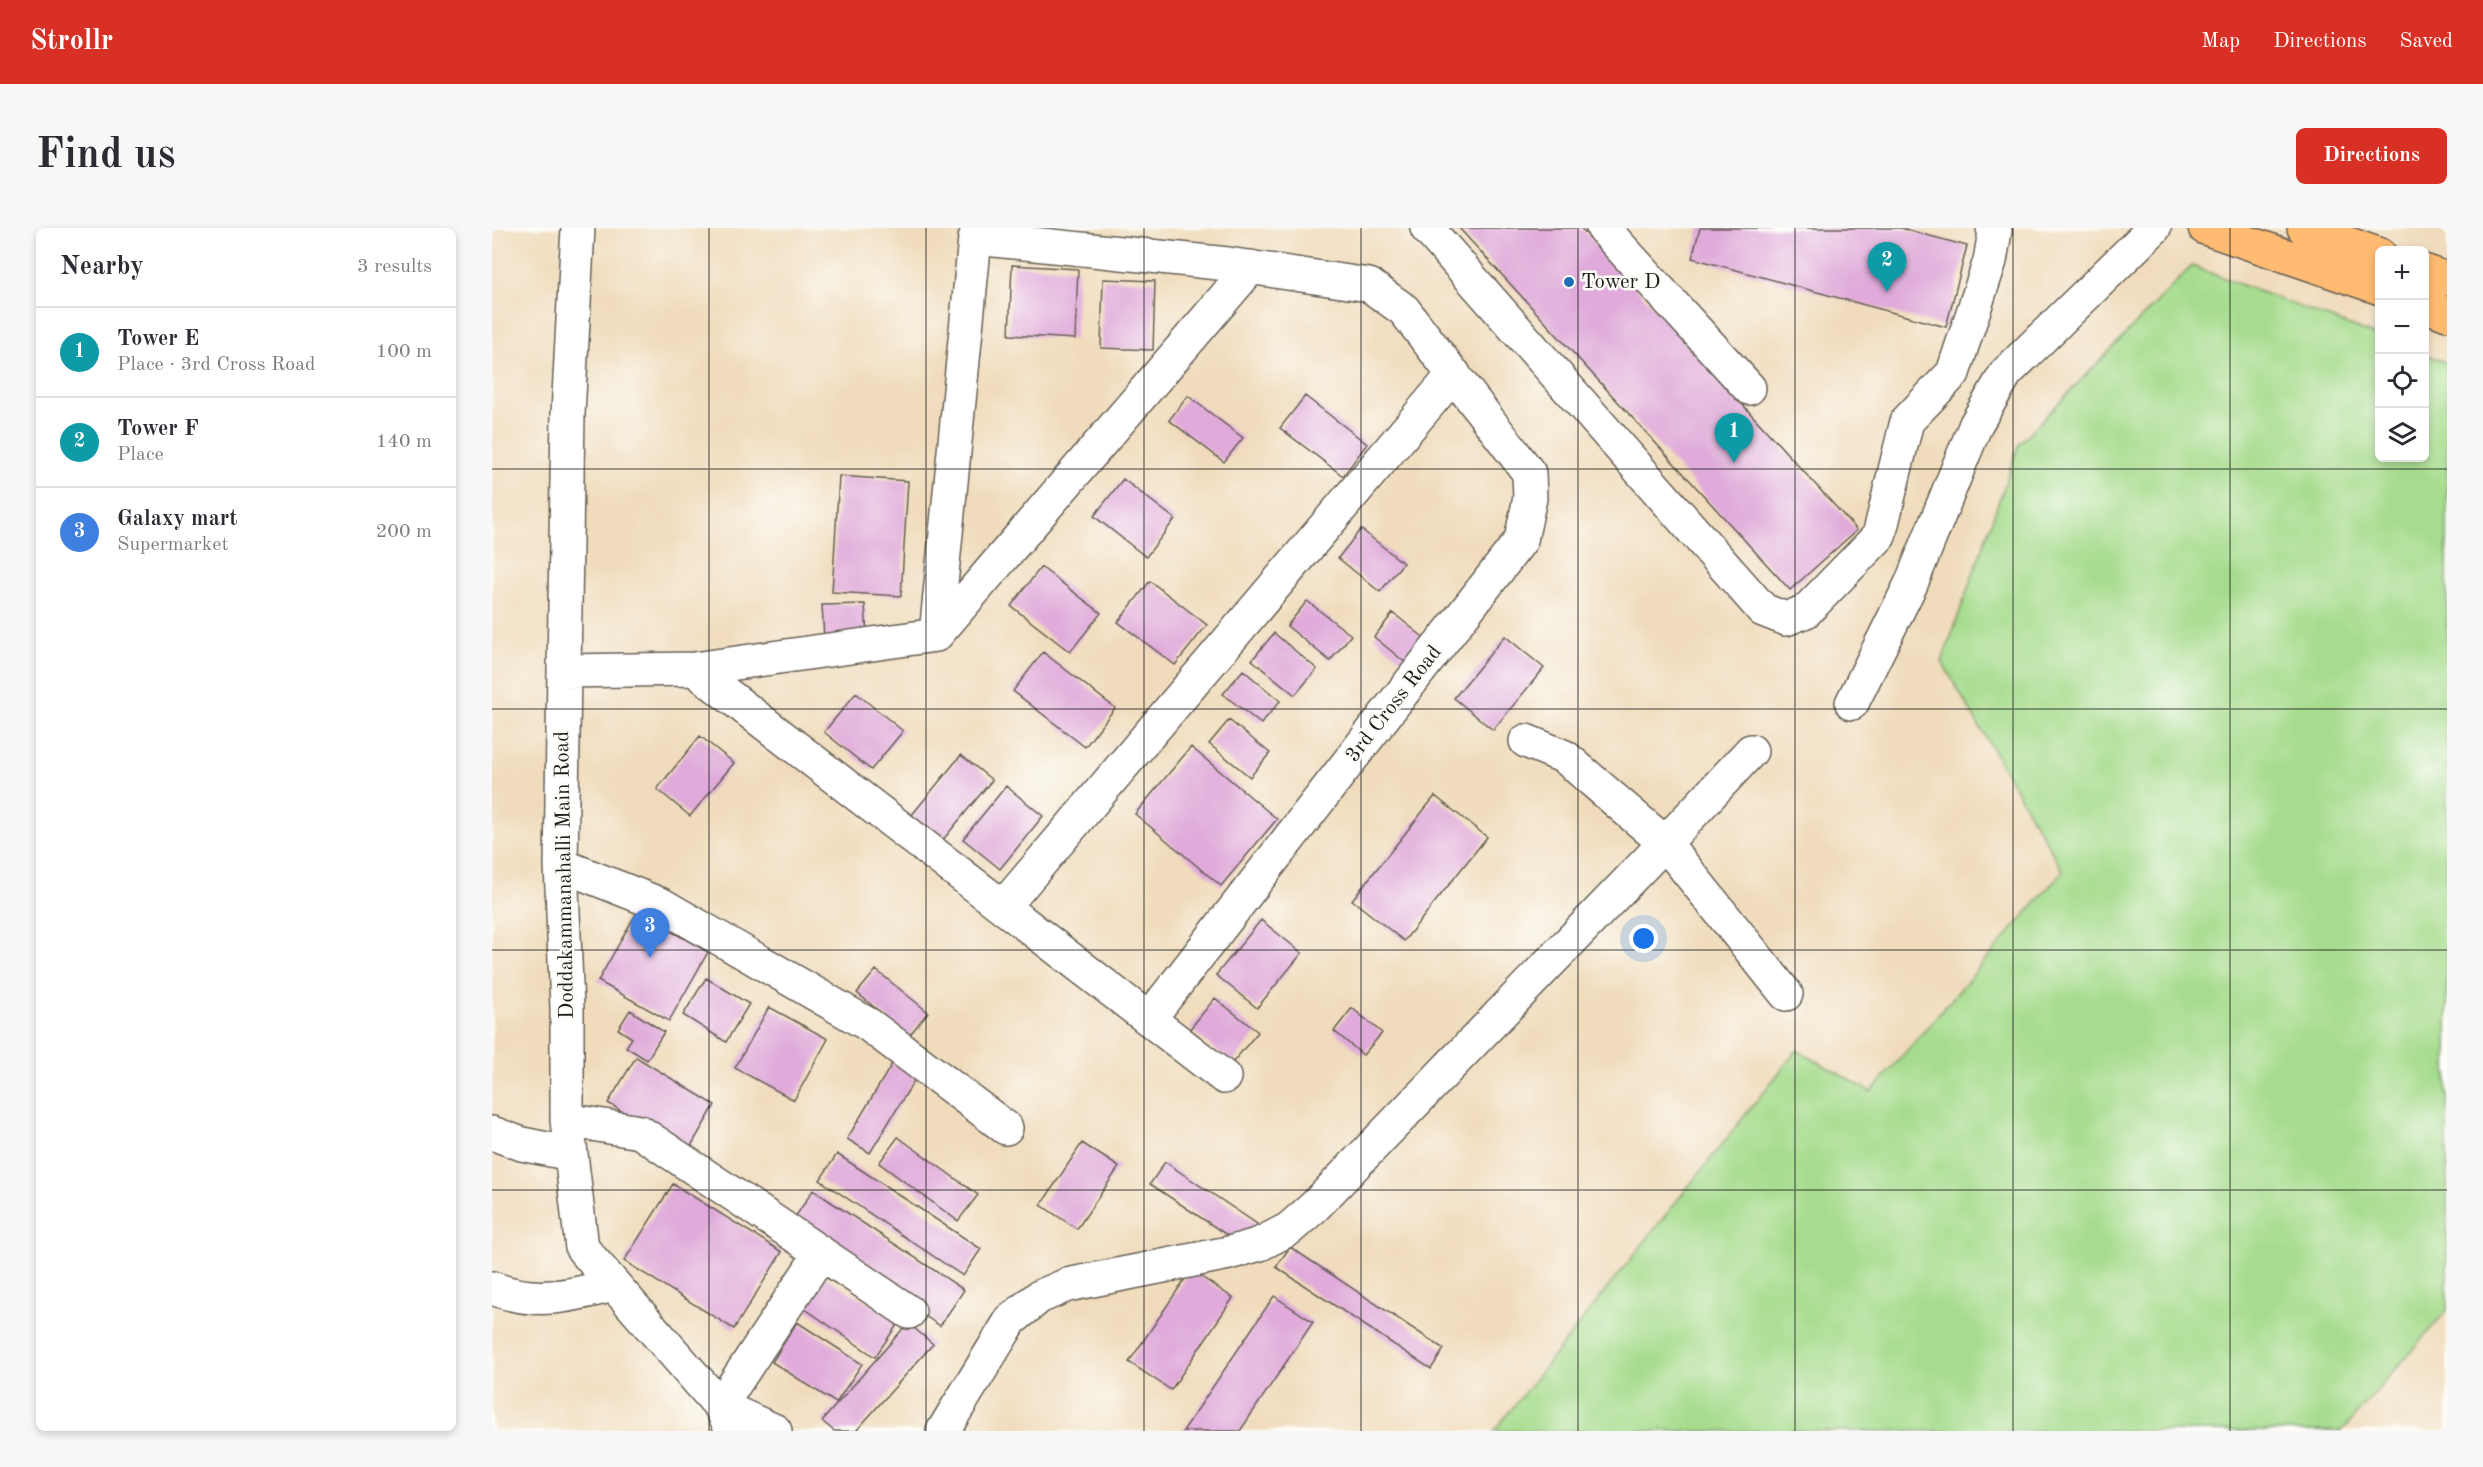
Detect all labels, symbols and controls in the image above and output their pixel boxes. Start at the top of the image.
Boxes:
text: Strollr [30,28,113,56]
text: Map [2201,31,2240,52]
text: Directions [2273,31,2367,52]
text: Saved [2400,31,2453,52]
button: Directions [2296,128,2447,184]
text: Find us [36,135,175,177]
pin: 2 [1868,242,1906,292]
map controls [2375,246,2429,462]
button: + [2375,246,2429,300]
text: Nearby [60,254,144,280]
text: 3 results [357,257,432,277]
place label: Tower D [1581,272,1660,293]
marker: Tower D [1562,275,1576,289]
button: − [2375,300,2429,354]
text: Tower E [117,328,199,350]
text: 1 [74,342,85,362]
text: 100 m [376,342,432,362]
button: locate [2375,354,2429,408]
text: Place · 3rd Cross Road [117,355,315,375]
button: layers [2375,408,2429,462]
pin: 1 [1714,414,1754,463]
text: Tower F [117,418,199,440]
text: 2 [74,432,85,452]
text: 140 m [376,432,432,452]
text: Place [117,445,164,465]
text: Galaxy mart [117,508,237,530]
text: 3 [74,522,85,542]
text: 200 m [376,522,432,542]
text: Supermarket [117,535,228,555]
street label: 3rd Cross Road [1342,642,1446,766]
street label: Doddakammanahalli Main Road [552,731,578,1019]
pin: 3 [630,908,670,958]
your location [1629,924,1658,953]

